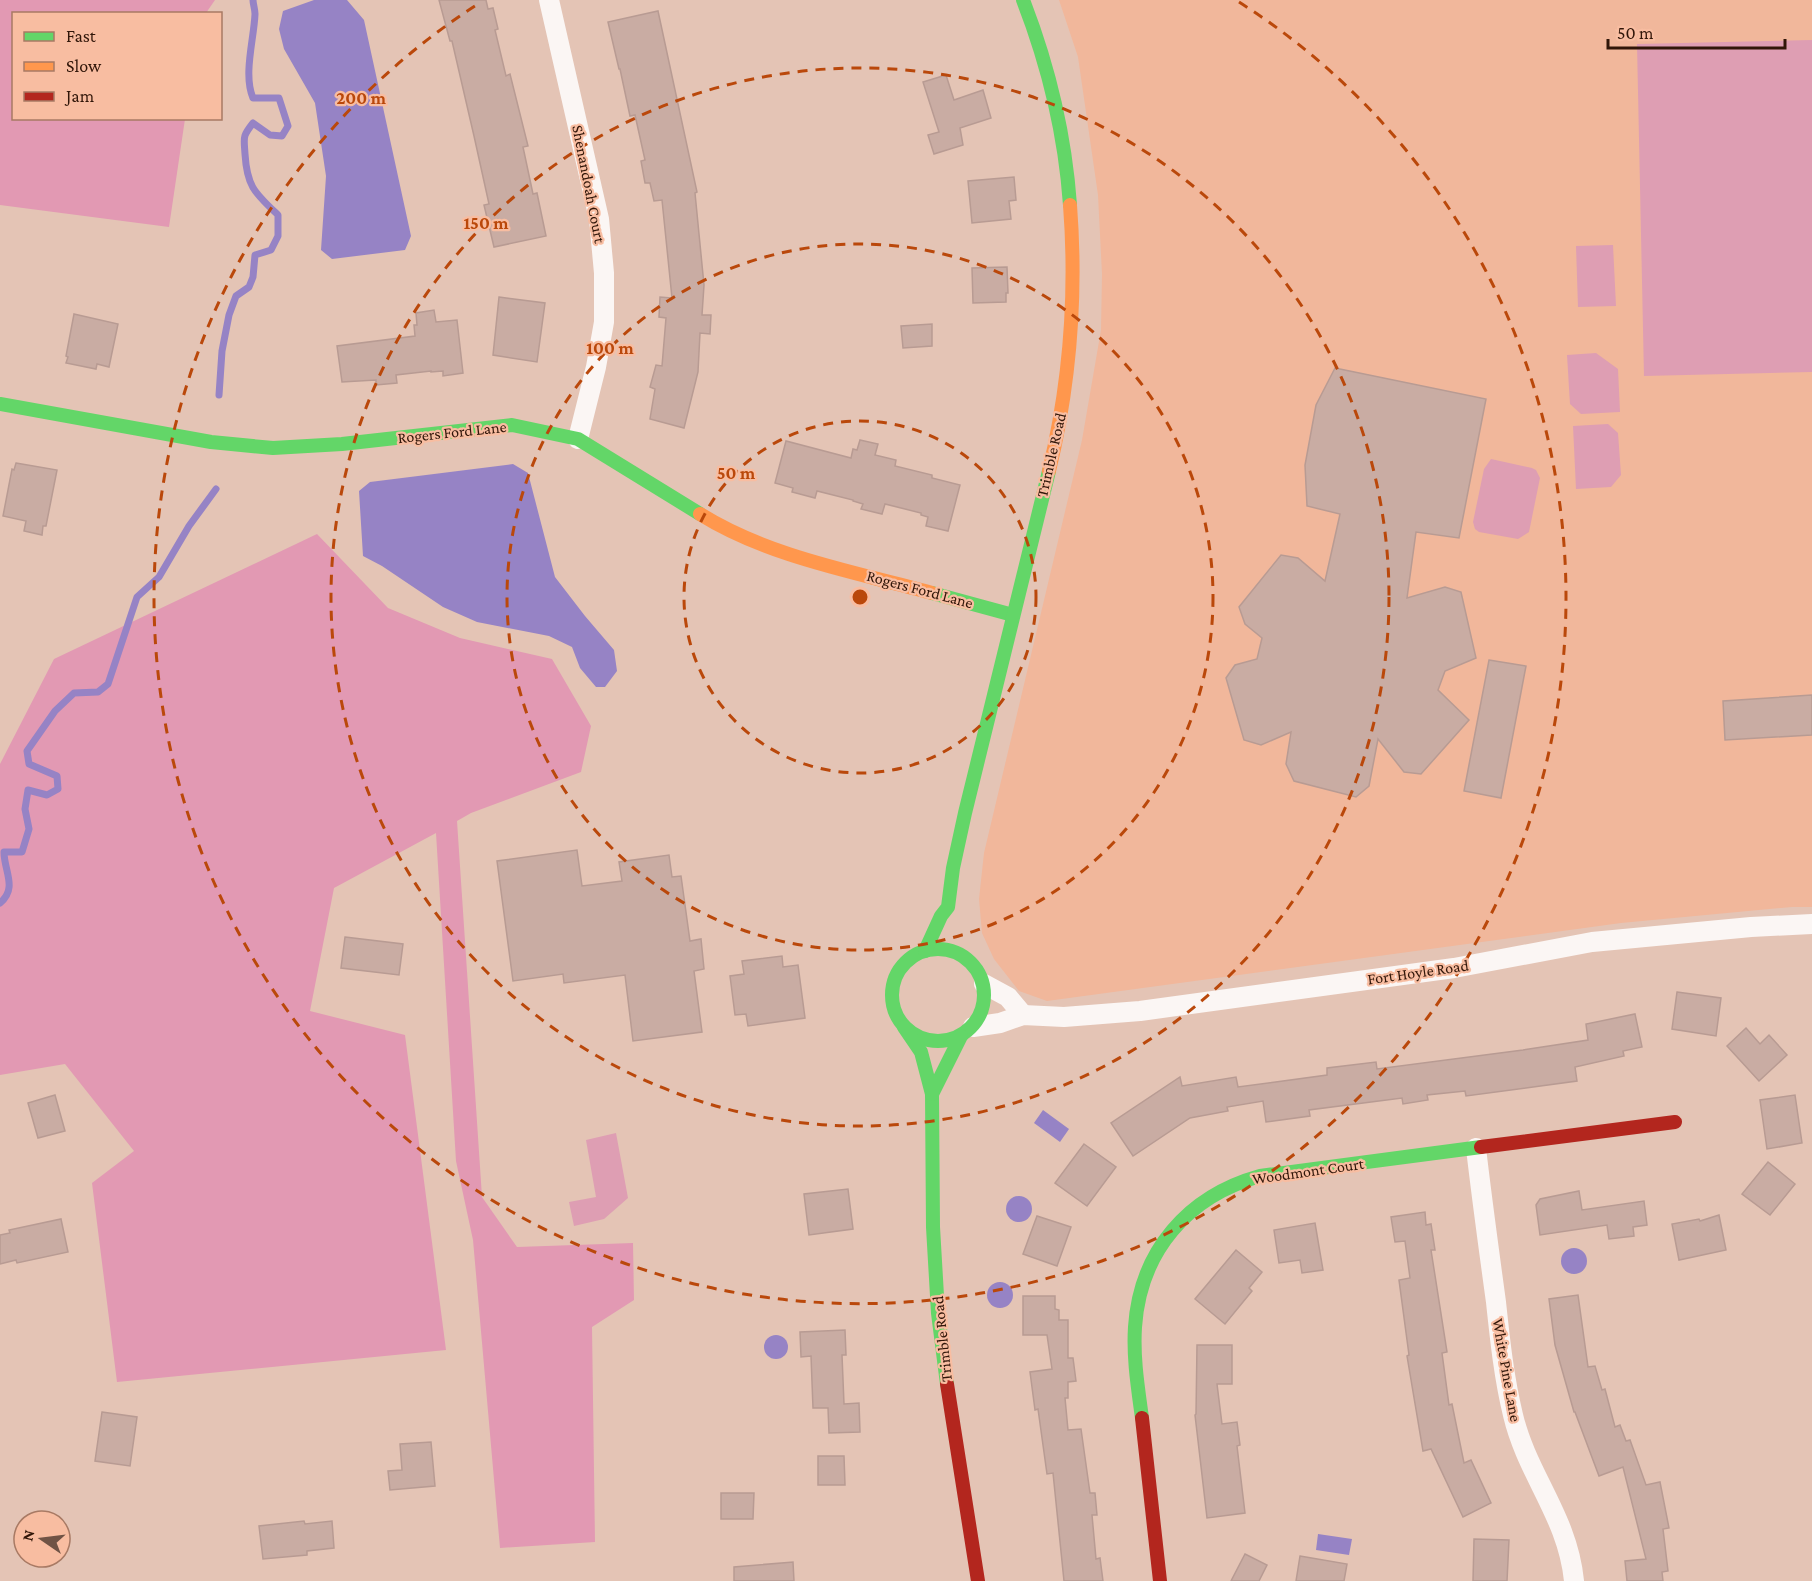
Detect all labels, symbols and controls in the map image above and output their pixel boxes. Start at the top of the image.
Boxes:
legend [12,12,222,120]
scale bar [1608,12,1785,50]
text: 50 m [1617,23,1654,43]
text: Fast [66,26,97,46]
text: Slow [66,56,102,76]
text: Jam [64,86,95,106]
text: 200 m [336,88,387,108]
street label: Shenandoah Court [569,124,609,245]
text: 150 m [463,213,509,233]
text: 100 m [586,338,634,358]
street label: Trimble Road [1033,410,1069,499]
street label: Rogers Ford Lane [397,418,507,447]
text: 50 m [717,463,756,483]
street label: Rogers Ford Lane [865,567,975,612]
centre of rings [850,587,870,607]
street label: Fort Hoyle Road [1366,956,1470,988]
street label: Woodmont Court [1251,1155,1366,1187]
street label: Trimble Road [929,1295,955,1383]
street label: White Pine Lane [1490,1317,1524,1423]
north arrow [12,1509,72,1569]
text: N [18,1528,38,1543]

